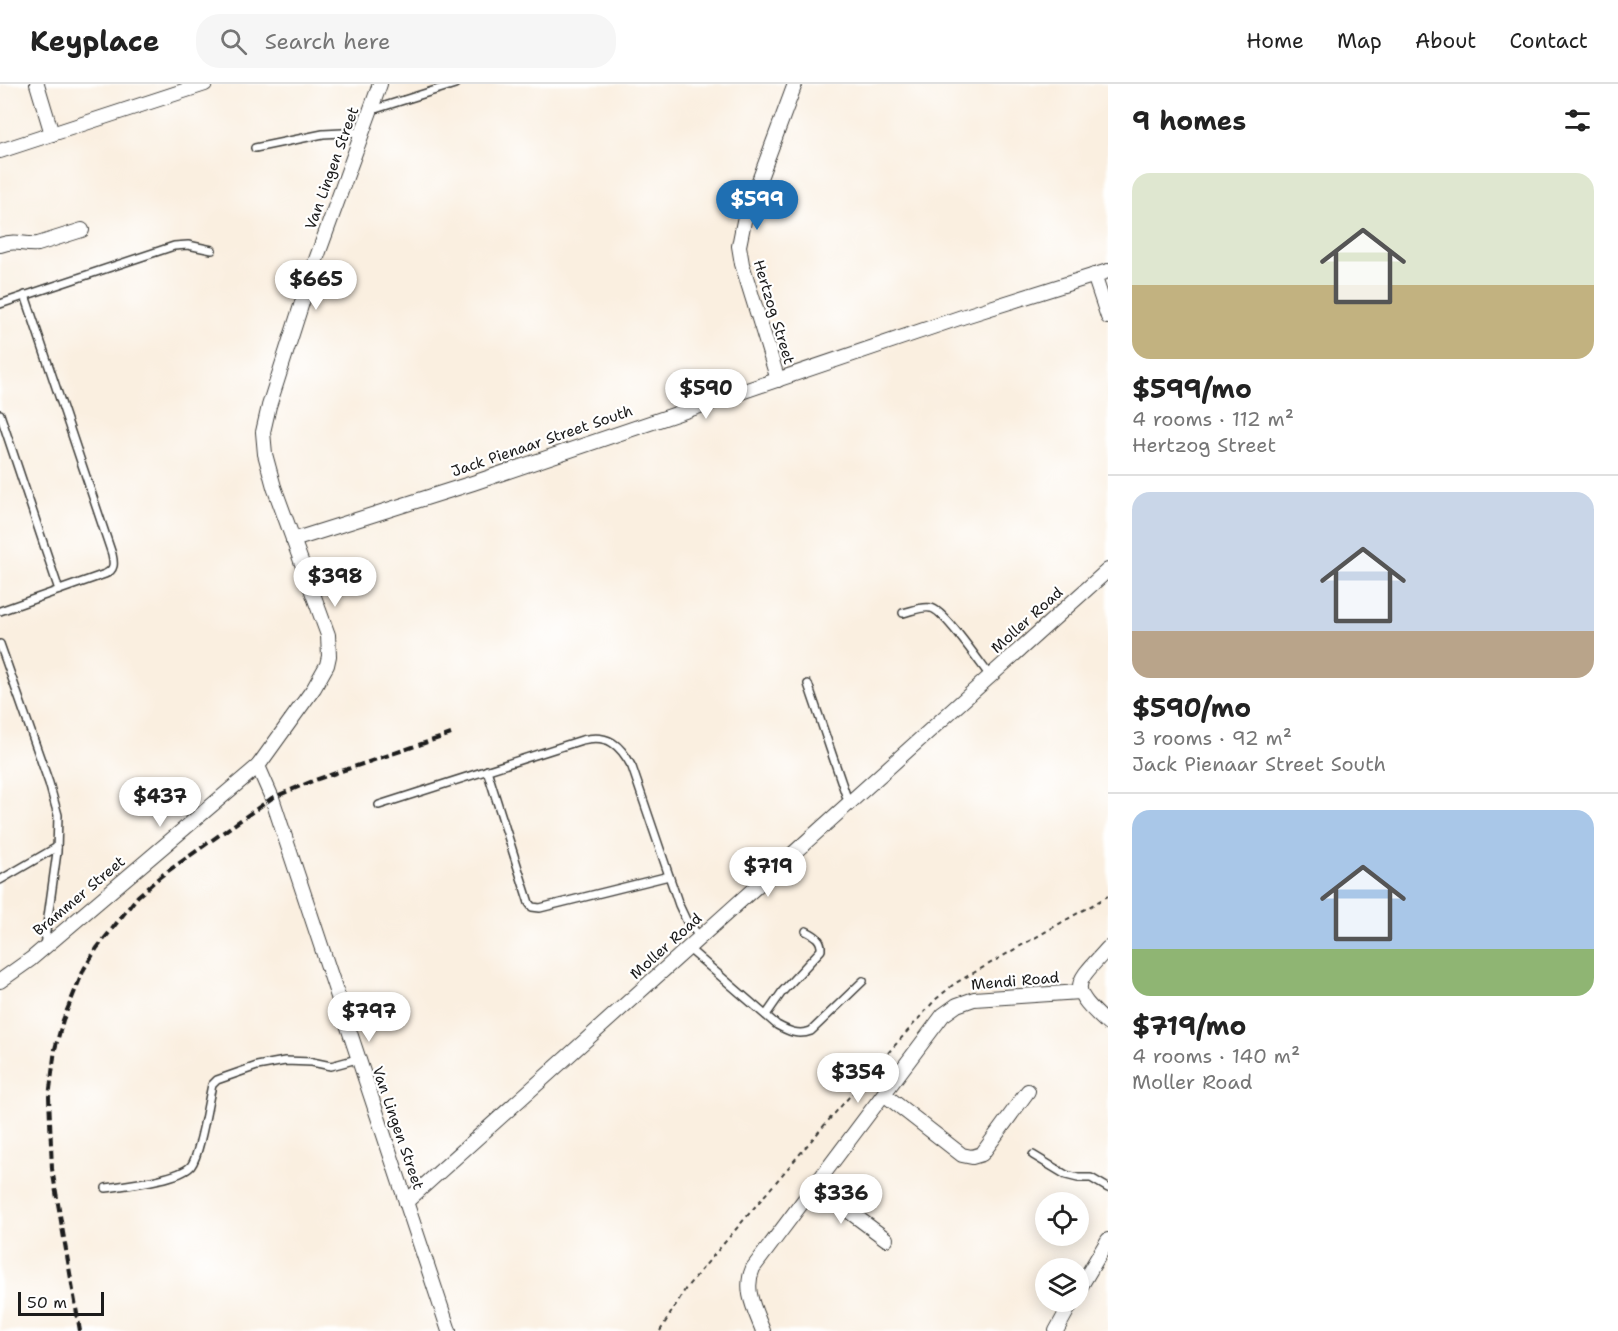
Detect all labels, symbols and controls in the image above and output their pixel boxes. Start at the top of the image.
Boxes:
search box [196,14,616,68]
text: Keyplace [30,22,160,60]
icon: search [217,25,250,58]
text: Search here [265,27,390,56]
text: Home [1246,27,1304,55]
text: Map [1337,27,1382,55]
text: About [1415,27,1476,55]
text: Contact [1509,27,1588,55]
text: 9 homes [1132,103,1246,138]
street label: Van Lingen Street [301,104,363,232]
icon: filters [1561,104,1594,137]
pin: $599 [721,180,793,231]
text: $599 [730,186,784,212]
icon: home [1309,212,1417,320]
street label: Hertzog Street [749,257,799,367]
pin: $665 [280,260,352,311]
text: $665 [289,266,343,292]
pin: $590 [670,369,742,420]
text: $599/mo [1132,371,1252,406]
text: $590 [679,375,733,401]
street label: Jack Pienaar Street South [449,401,635,481]
text: 4 rooms · 112 m² [1132,406,1294,432]
text: Hertzog Street [1132,432,1276,458]
icon: home [1309,531,1417,639]
pin: $398 [299,557,371,608]
text: $398 [307,563,363,589]
street label: Moller Road [987,582,1068,658]
text: $590/mo [1132,690,1251,725]
text: 3 rooms · 92 m² [1132,725,1292,751]
text: Jack Pienaar Street South [1132,751,1386,777]
pin: $437 [124,777,196,828]
text: $437 [133,783,187,809]
pin: $719 [732,847,804,898]
icon: home [1309,849,1417,957]
street label: Brammer Street [29,852,129,940]
text: $719 [743,853,793,879]
street label: Moller Road [626,908,707,984]
street label: Mendi Road [970,967,1060,995]
pin: $797 [333,992,405,1043]
text: $797 [342,998,396,1024]
text: $719/mo [1132,1008,1246,1043]
text: 4 rooms · 140 m² [1132,1043,1300,1069]
pin: $354 [822,1053,894,1104]
text: $354 [831,1059,885,1085]
street label: Van Lingen Street [368,1064,428,1192]
text: Moller Road [1132,1069,1252,1095]
pin: $336 [805,1174,877,1225]
text: $336 [813,1180,869,1206]
map controls [1035,1192,1089,1312]
button: locate [1035,1192,1089,1246]
button: layers [1035,1258,1089,1312]
scale bar [18,1289,104,1316]
text: 50 m [27,1292,67,1313]

